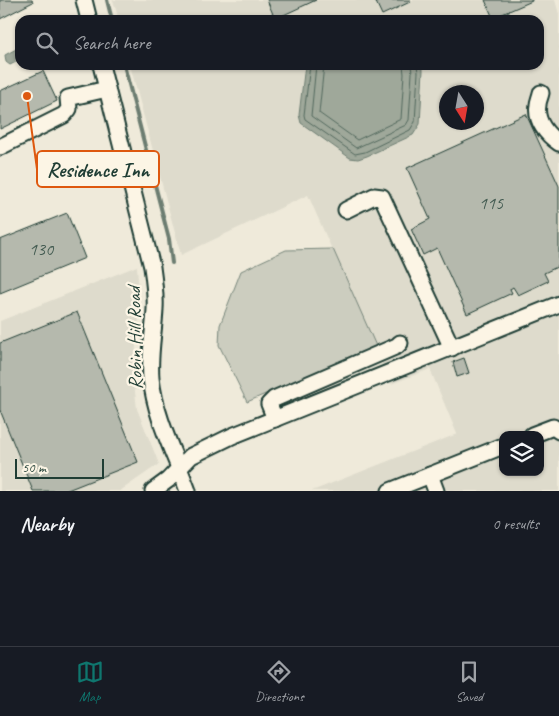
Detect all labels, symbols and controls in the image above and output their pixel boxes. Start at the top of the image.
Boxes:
search box [15,15,544,70]
icon: search [33,29,61,57]
text: Search here [73,31,150,55]
north arrow [439,85,484,130]
callout: Residence Inn [37,151,159,187]
text: Residence Inn [47,157,151,183]
house number: 115 [479,192,504,214]
house number: 130 [29,238,55,260]
street label: Robin Hill Road [121,283,148,390]
map controls [499,431,544,476]
button: layers [499,431,544,476]
scale bar [15,456,104,479]
text: 50 m [22,459,46,476]
text: Nearby [20,511,73,537]
text: 0 results [492,514,539,534]
tab: Map [76,658,104,705]
tab: Directions [255,658,304,705]
tab: Saved [455,658,483,705]

